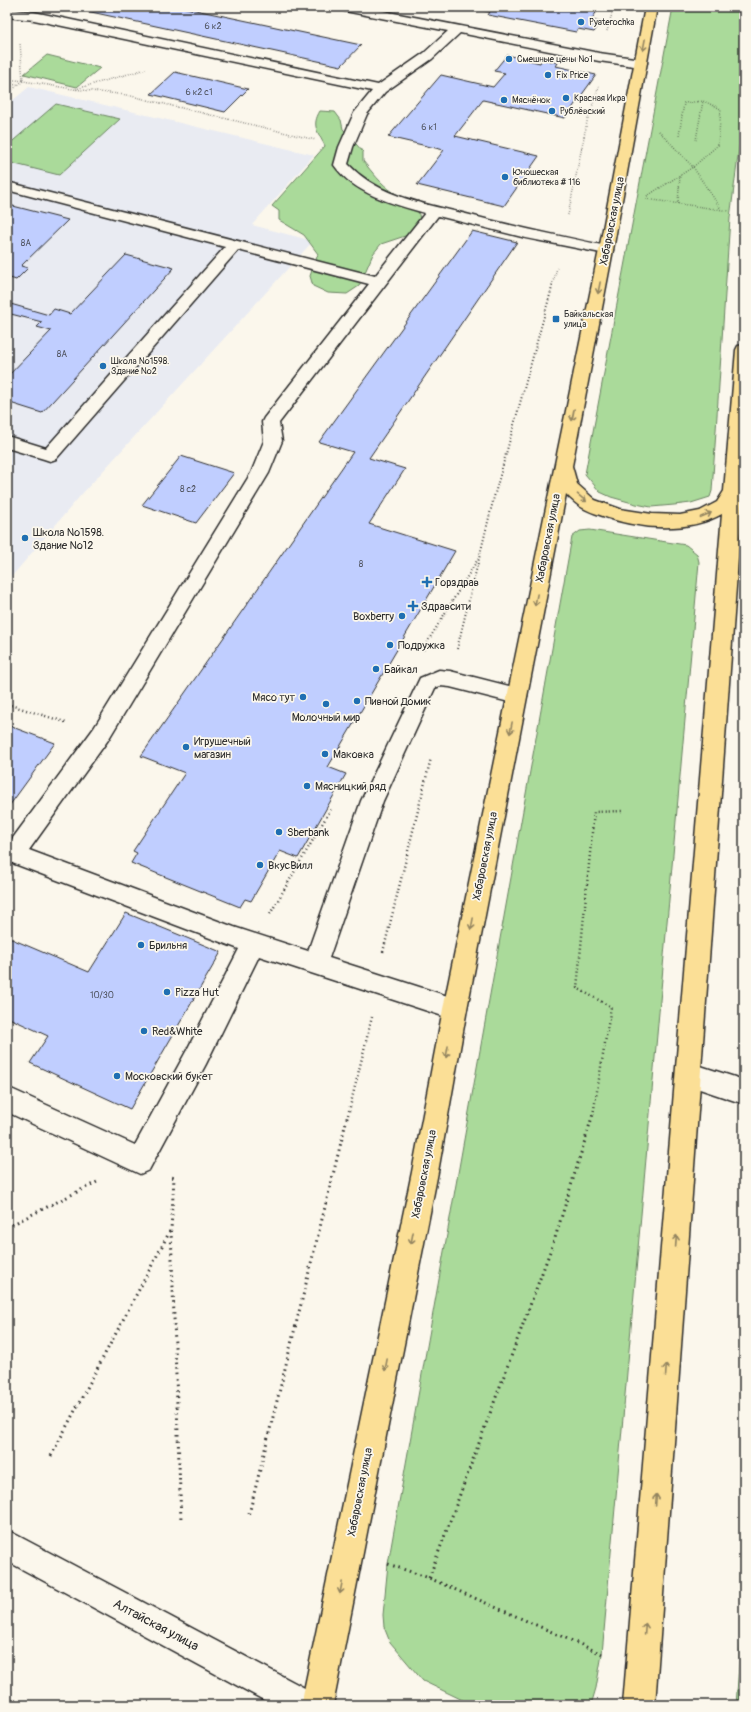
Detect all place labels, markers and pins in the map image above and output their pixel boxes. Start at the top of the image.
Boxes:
marker: Pyaterochka [576,17,586,27]
place label: Pyaterochka [589,17,634,28]
marker: Смешные цены №1 [504,54,514,64]
place label: Смешные цены №1 [517,54,593,65]
marker: Fix Price [543,70,553,80]
place label: Fix Price [556,70,589,81]
marker: Красная Икра [561,93,571,103]
place label: Красная Икра [574,93,626,104]
marker: Мяснёнок [499,95,509,105]
place label: Мяснёнок [512,95,551,106]
marker: Рублёвский [547,106,557,116]
place label: Рублёвский [560,106,605,117]
place label: Юношеская библиотека # 116 [513,167,580,188]
marker: Юношеская библиотека # 116 [500,172,510,182]
place label: Байкальская улица [563,309,613,330]
marker: Байкальская улица [551,314,561,324]
place label: Школа №1598. Здание №2 [111,356,169,377]
marker: Школа №1598. Здание №2 [98,361,108,371]
place label: Школа №1598. Здание №12 [33,526,104,552]
marker: Школа №1598. Здание №12 [20,533,30,543]
place label: Горздрав [435,576,479,589]
marker: Горздрав [422,577,432,587]
place label: Здравсити [421,600,471,613]
marker: Здравсити [408,601,418,611]
place label: Boxberry [353,610,394,623]
marker: Boxberry [397,611,407,621]
place label: Подружка [398,639,445,652]
marker: Подружка [385,640,395,650]
place label: Байкал [384,663,418,676]
marker: Байкал [371,664,381,674]
place label: Мясо тут [252,691,295,704]
marker: Мясо тут [298,692,308,702]
place label: Пивной Домик [365,695,432,708]
marker: Пивной Домик [352,696,362,706]
marker: Молочный мир [321,699,331,709]
place label: Молочный мир [292,711,360,724]
place label: Игрушечный магазин [194,735,251,761]
marker: Игрушечный магазин [181,742,191,752]
place label: Маковка [333,748,374,761]
marker: Маковка [320,749,330,759]
place label: Мясницкий ряд [315,780,387,793]
marker: Мясницкий ряд [302,781,312,791]
place label: Sberbank [287,826,330,839]
marker: Sberbank [274,827,284,837]
place label: ВкусВилл [268,859,313,872]
marker: ВкусВилл [255,860,265,870]
place label: Брильня [149,939,187,952]
marker: Брильня [136,940,146,950]
place label: Pizza Hut [175,986,219,999]
marker: Pizza Hut [162,987,172,997]
place label: Red&White [152,1025,203,1038]
marker: Red&White [139,1026,149,1036]
place label: Московский букет [125,1070,213,1083]
marker: Московский букет [112,1071,122,1081]

